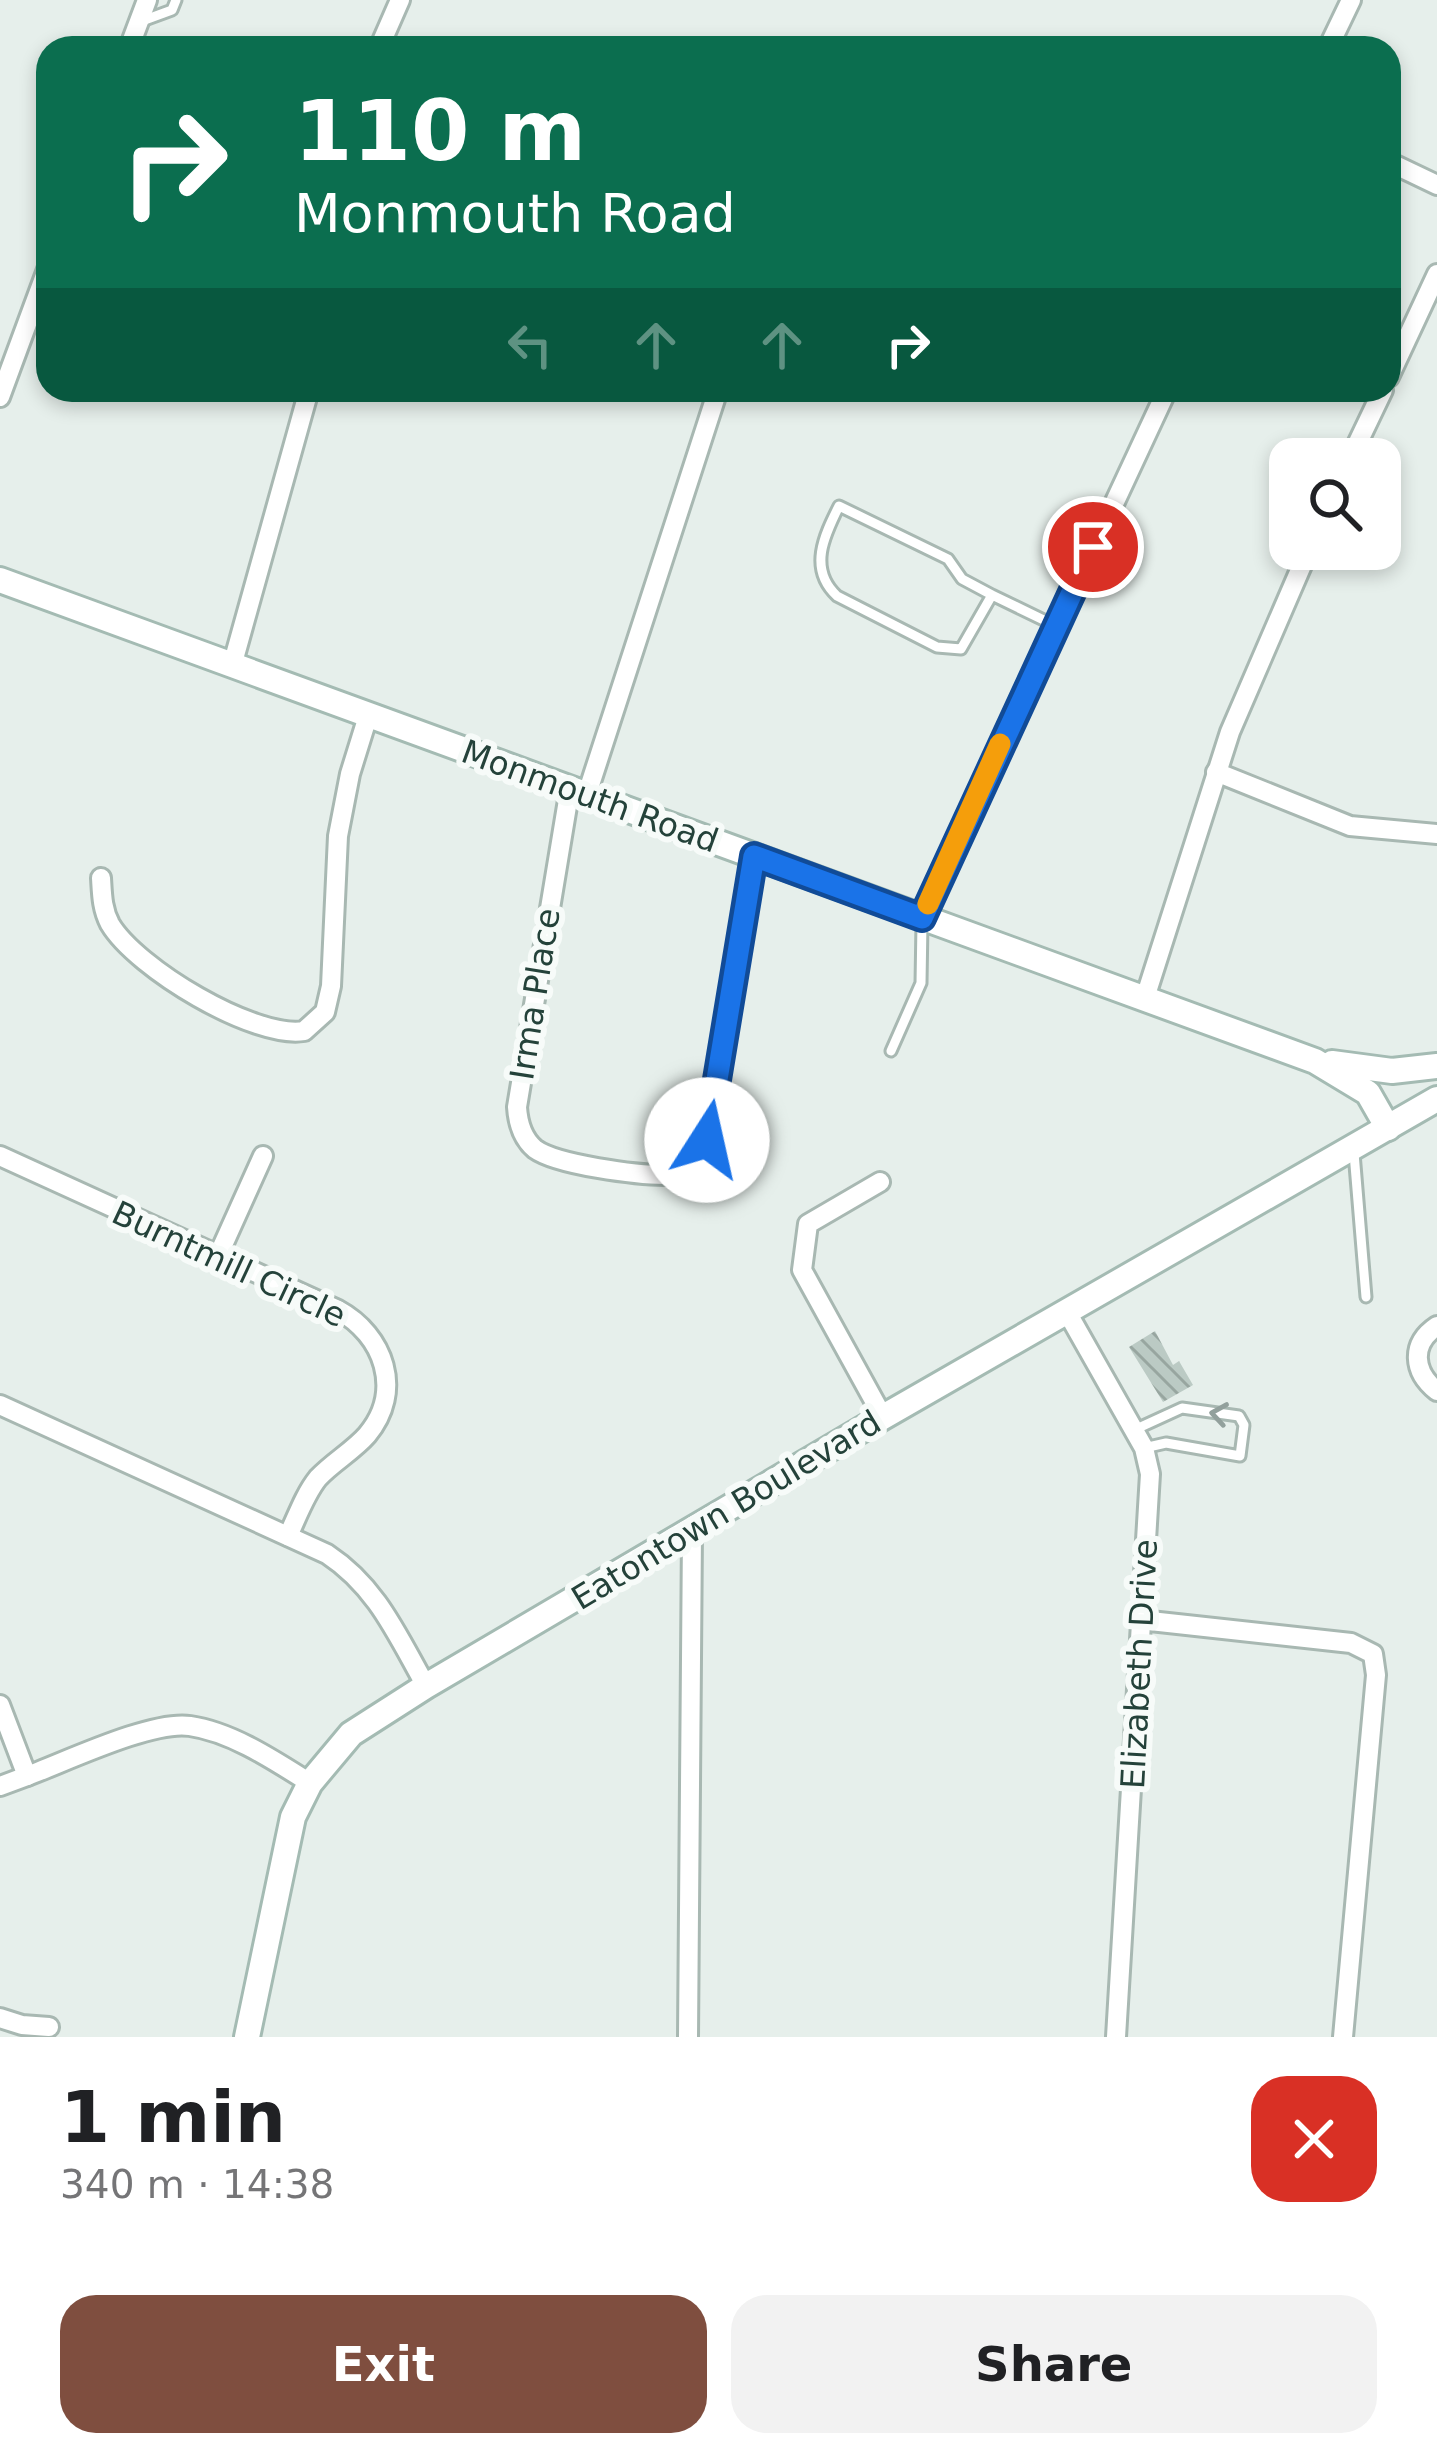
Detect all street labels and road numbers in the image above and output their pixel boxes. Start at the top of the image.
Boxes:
street label: Monmouth Road [456,732,724,860]
street label: Irma Place [502,905,568,1083]
street label: Burntmill Circle [106,1193,352,1335]
street label: Eatontown Boulevard [564,1402,888,1618]
street label: Elizabeth Drive [1113,1538,1165,1790]

